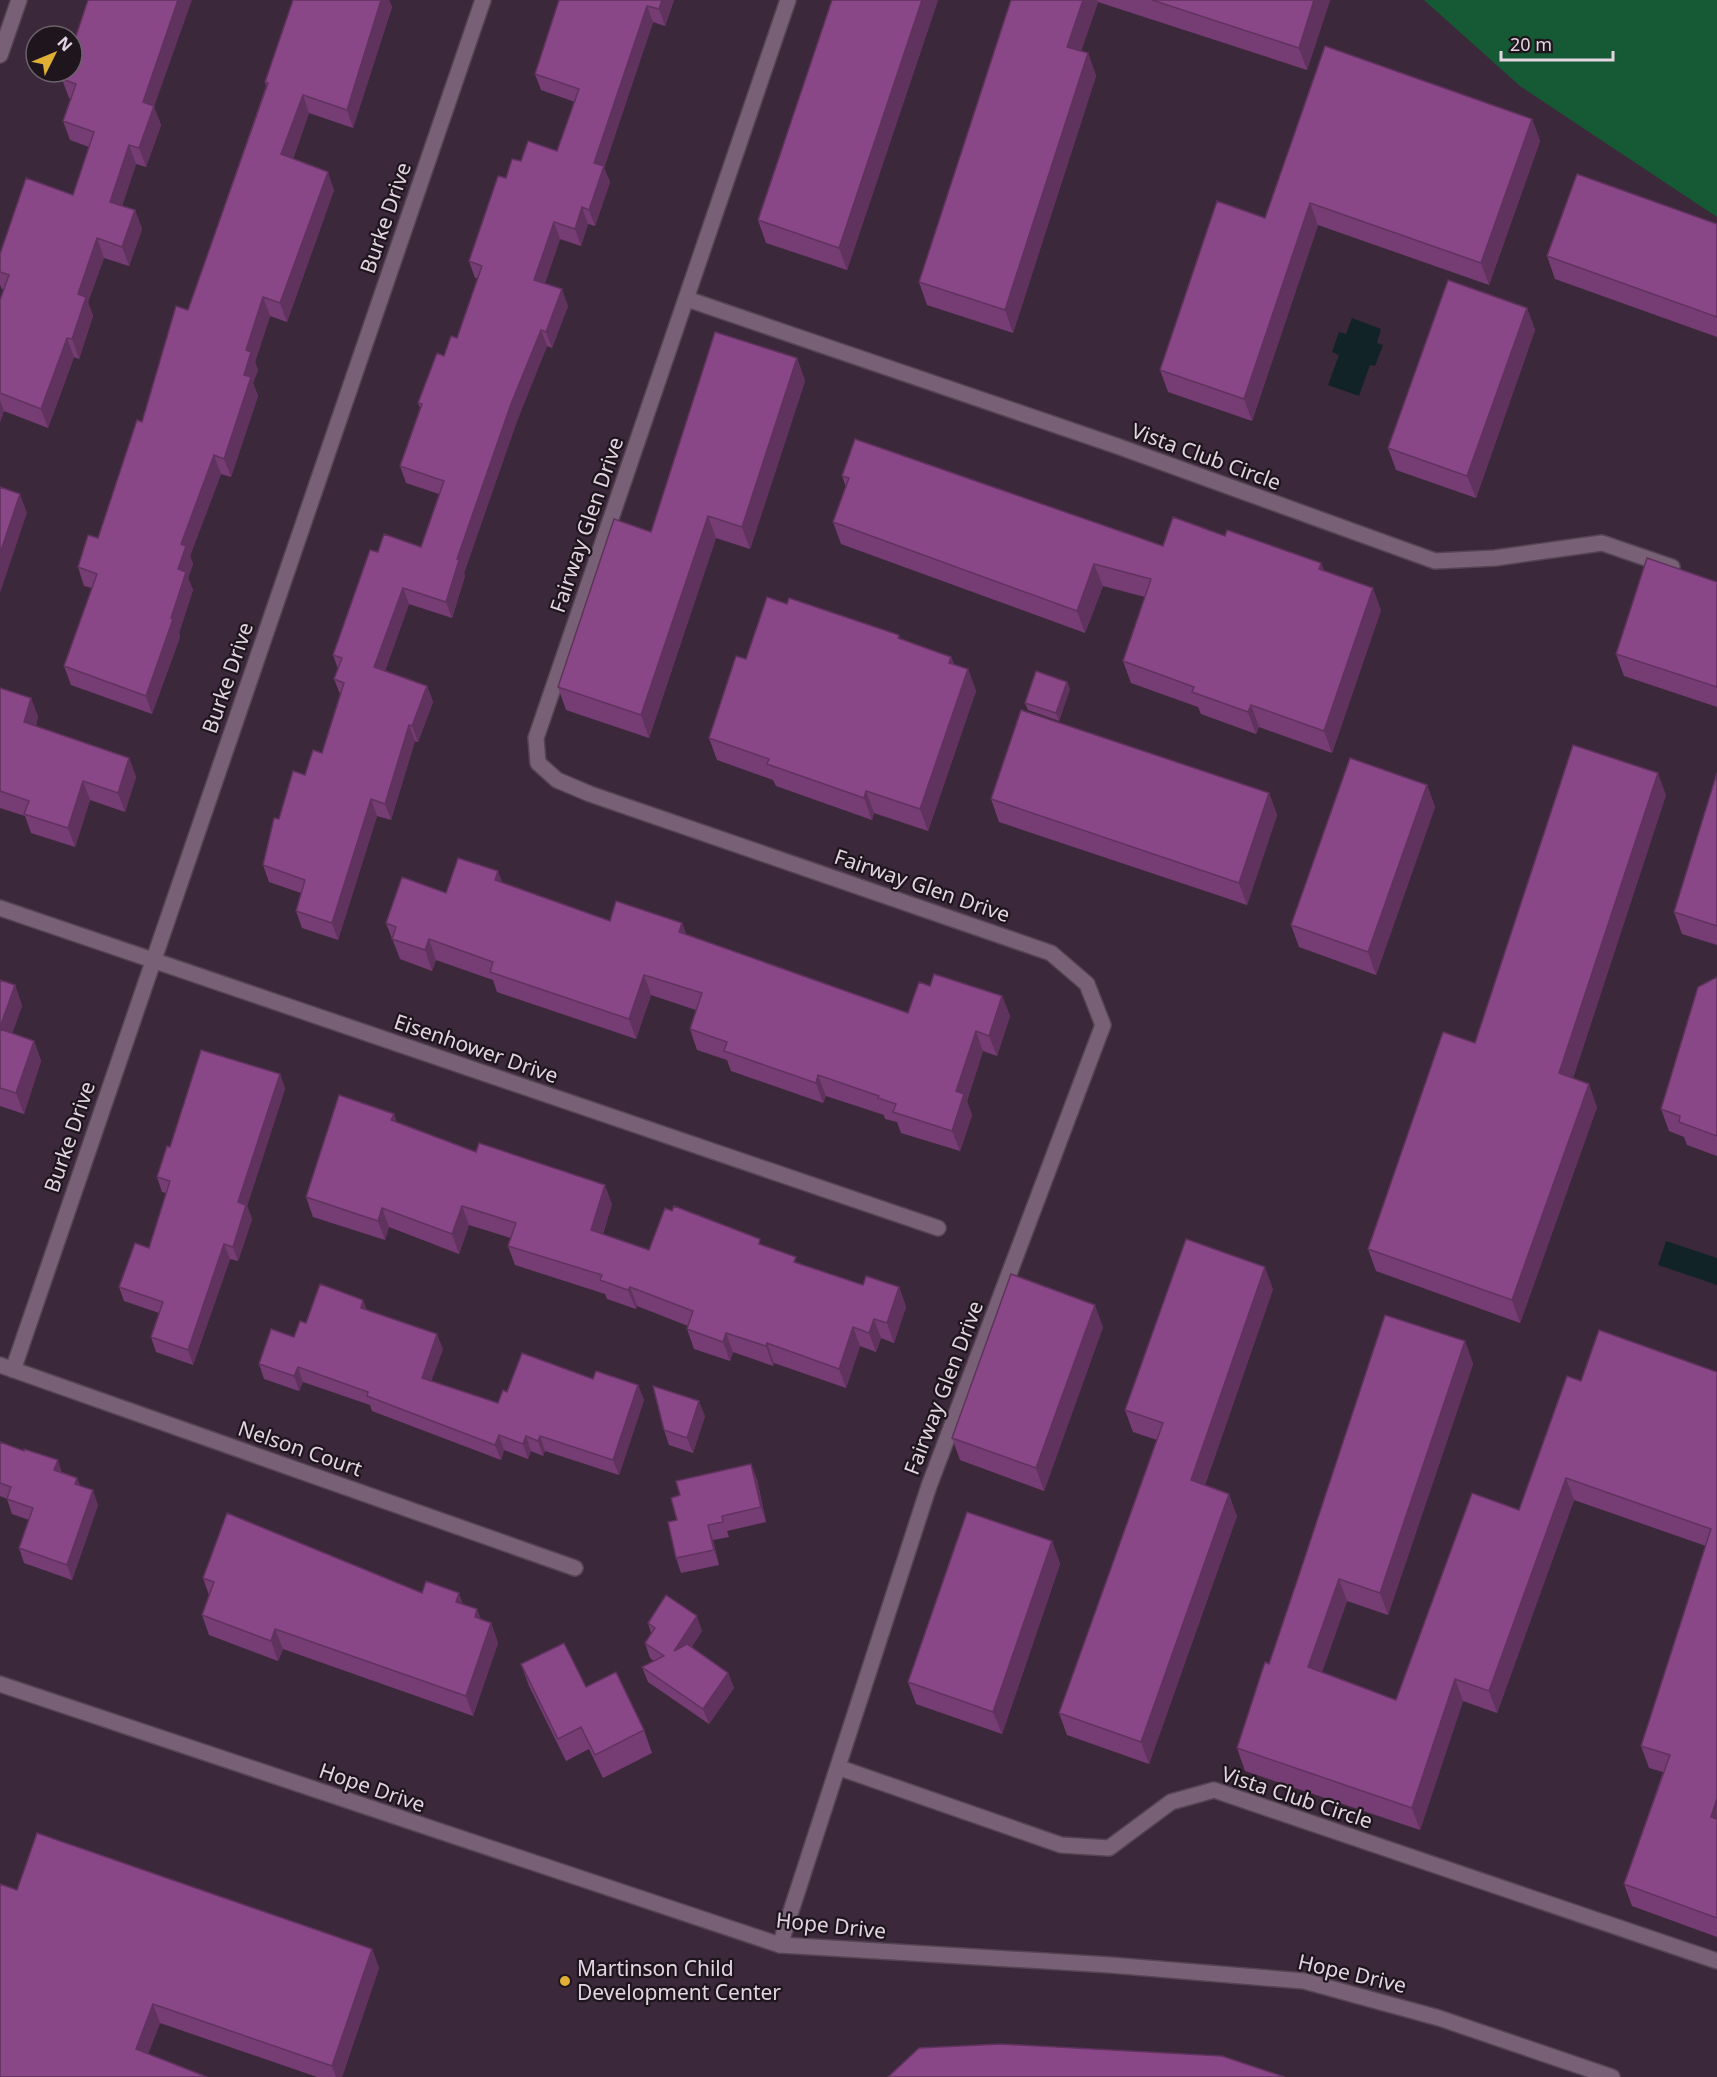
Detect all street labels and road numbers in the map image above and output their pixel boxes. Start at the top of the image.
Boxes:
street label: Burke Drive [353,158,417,277]
street label: Vista Club Circle [1128,416,1285,496]
street label: Fairway Glen Drive [543,433,629,616]
street label: Burke Drive [195,618,259,737]
street label: Fairway Glen Drive [831,842,1014,928]
street label: Eisenhower Drive [391,1007,562,1089]
street label: Burke Drive [37,1077,101,1196]
street label: Fairway Glen Drive [897,1297,989,1479]
street label: Nelson Court [234,1414,367,1483]
street label: Hope Drive [316,1756,429,1818]
street label: Vista Club Circle [1218,1759,1376,1835]
street label: Hope Drive [775,1905,887,1945]
street label: Hope Drive [1295,1947,1409,1999]

